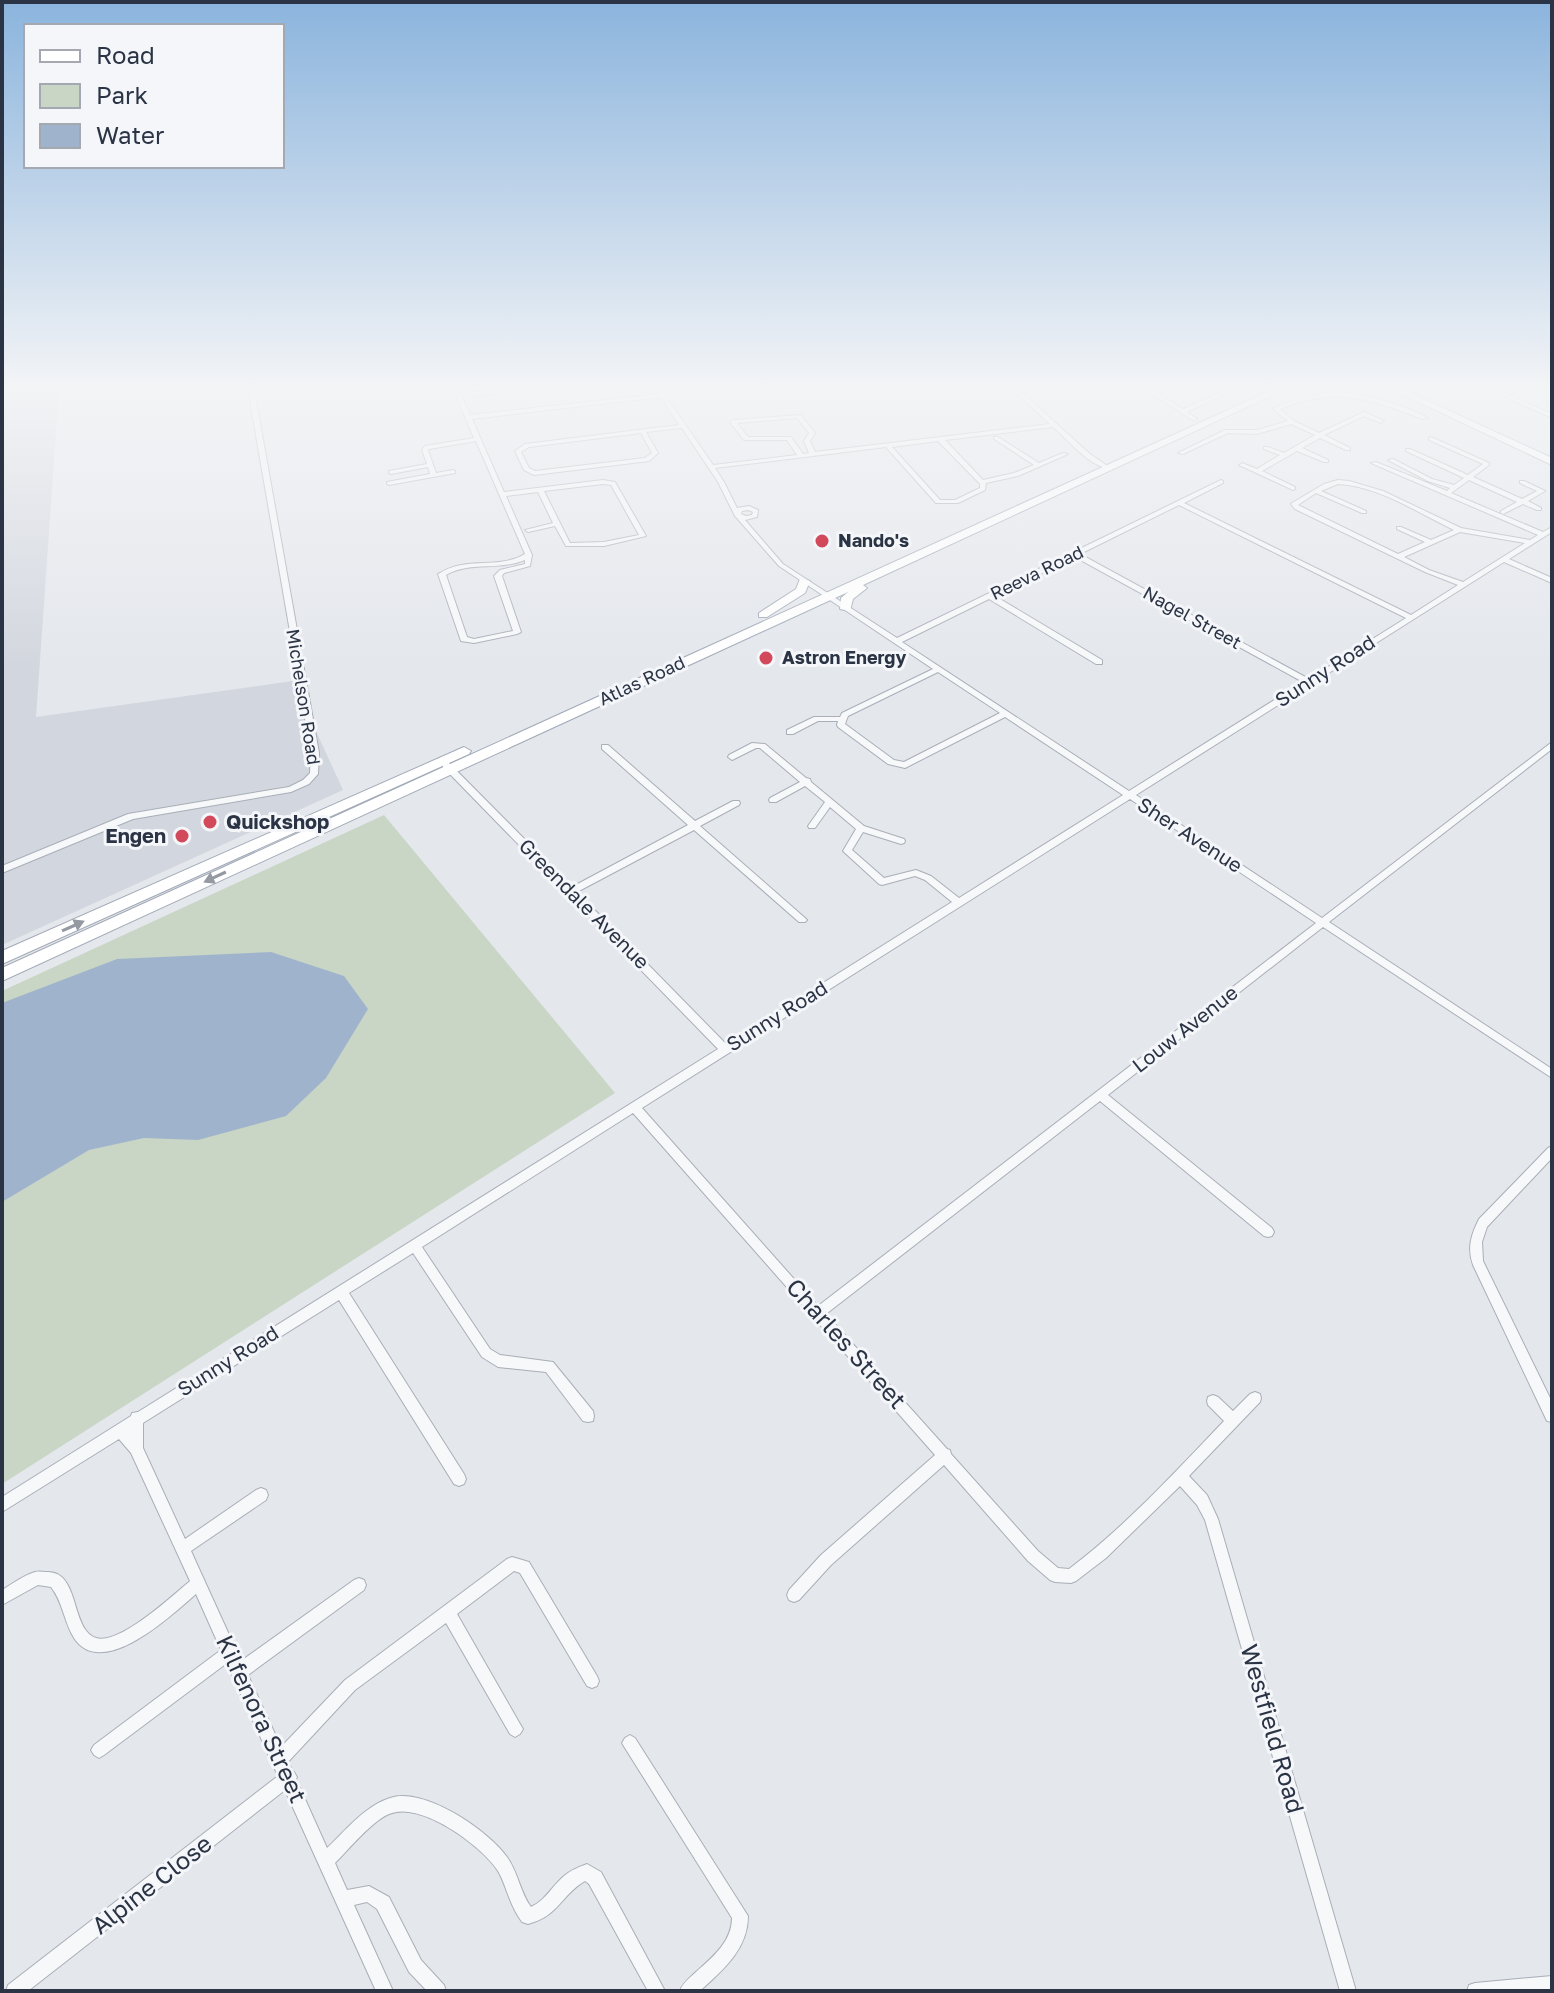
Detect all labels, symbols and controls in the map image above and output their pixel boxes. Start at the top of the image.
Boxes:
legend [24,24,284,168]
text: Road [96,40,155,69]
text: Park [96,80,148,109]
text: Water [96,120,164,149]
place label: Nando's [838,529,909,551]
marker: Nando's [813,532,831,550]
street label: Reeva Road [986,540,1087,604]
street label: Nagel Street [1140,581,1245,653]
street label: Michelson Road [282,627,326,766]
street label: Sunny Road [1270,629,1379,711]
place label: Astron Energy [782,646,906,668]
marker: Astron Energy [757,649,775,667]
street label: Atlas Road [595,651,688,710]
street label: Sher Avenue [1134,791,1247,877]
place label: Quickshop [226,809,329,833]
marker: Quickshop [201,813,219,831]
place label: Engen [105,823,166,847]
marker: Engen [173,827,191,845]
street label: Greendale Avenue [515,833,655,973]
one-way arrow [203,870,227,884]
one-way arrow [61,919,85,933]
street label: Sunny Road [722,975,831,1056]
street label: Louw Avenue [1127,980,1242,1077]
street label: Charles Street [781,1272,913,1414]
street label: Sunny Road [173,1320,282,1401]
street label: Kilfenora Street [211,1630,314,1807]
street label: Westfield Road [1235,1641,1311,1816]
street label: Alpine Close [85,1828,217,1940]

